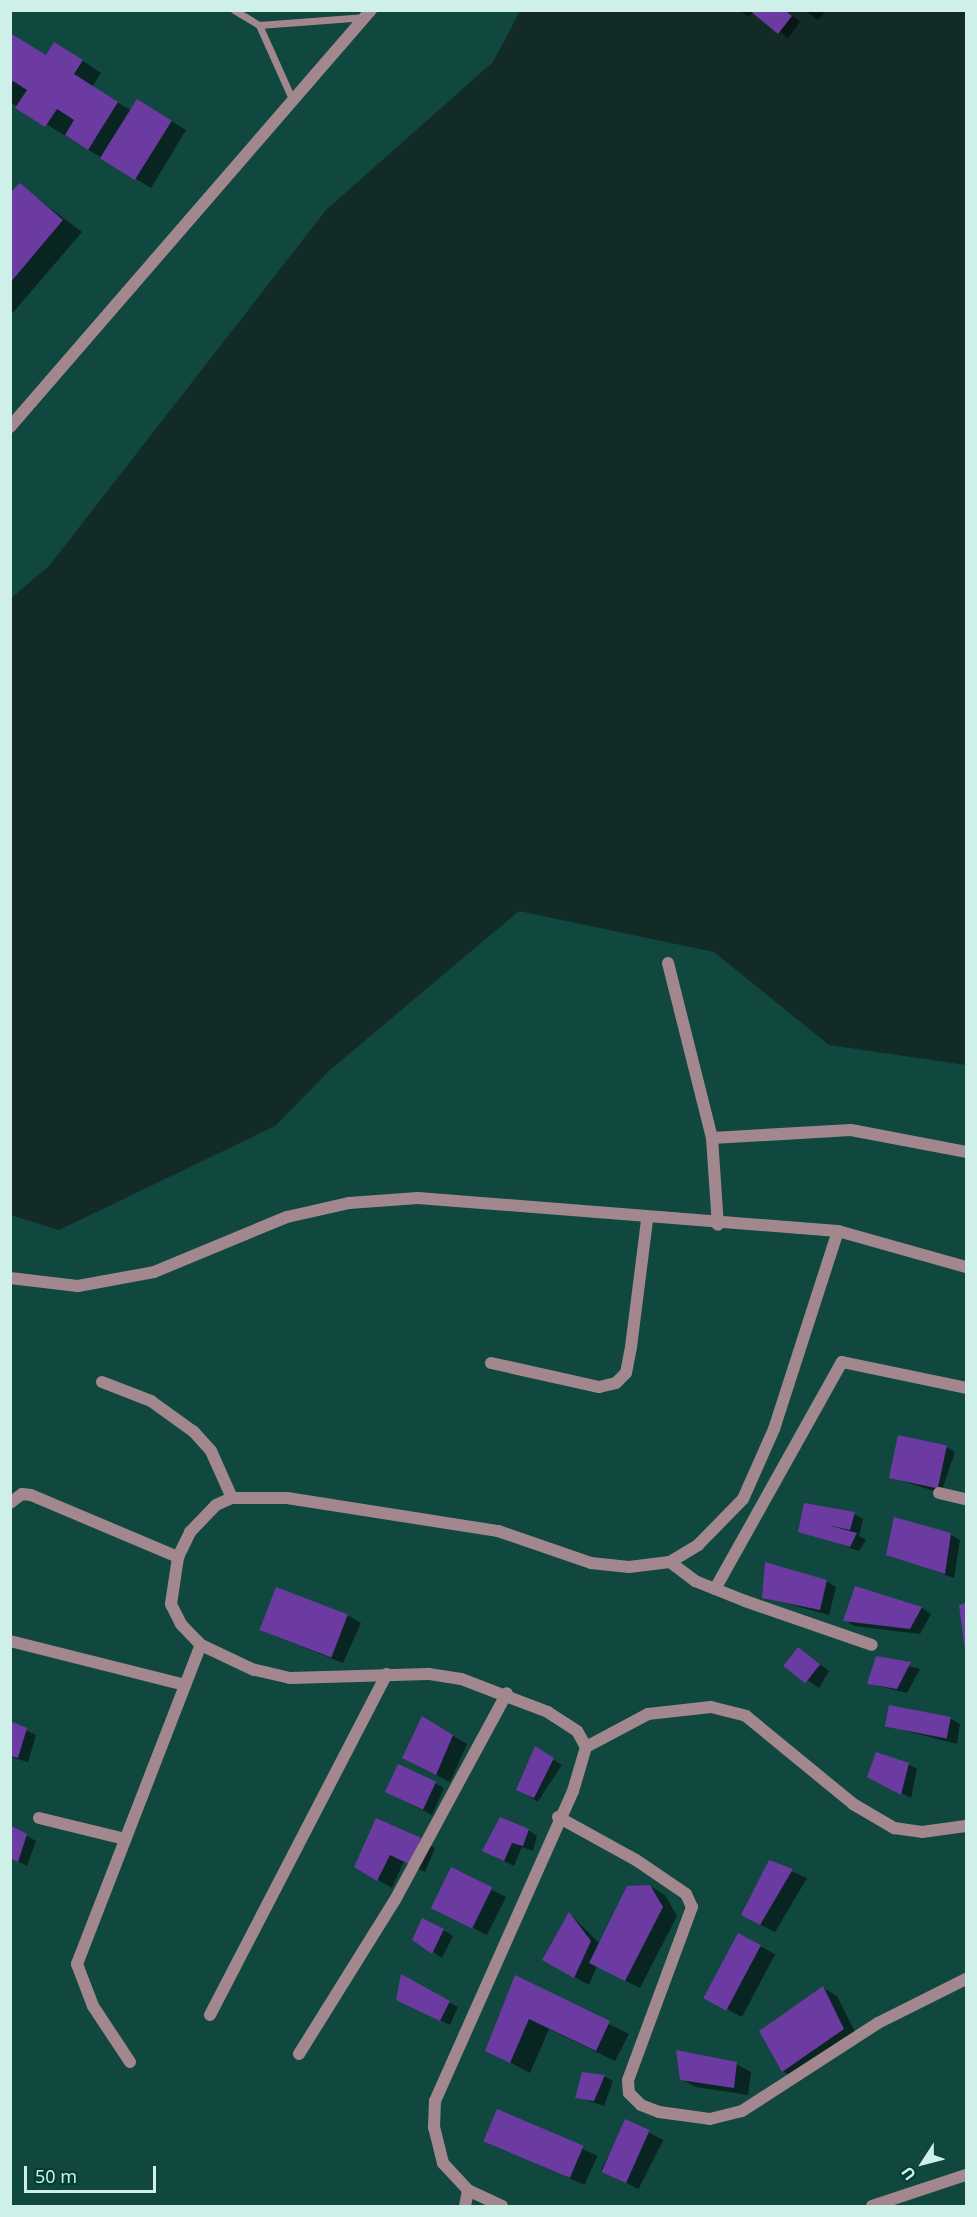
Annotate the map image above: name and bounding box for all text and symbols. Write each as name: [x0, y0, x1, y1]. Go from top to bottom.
north arrow: [893, 2133, 953, 2193]
scale bar: [27, 2154, 159, 2192]
text: U: [896, 2162, 921, 2185]
text: 50 m: [35, 2164, 77, 2188]

